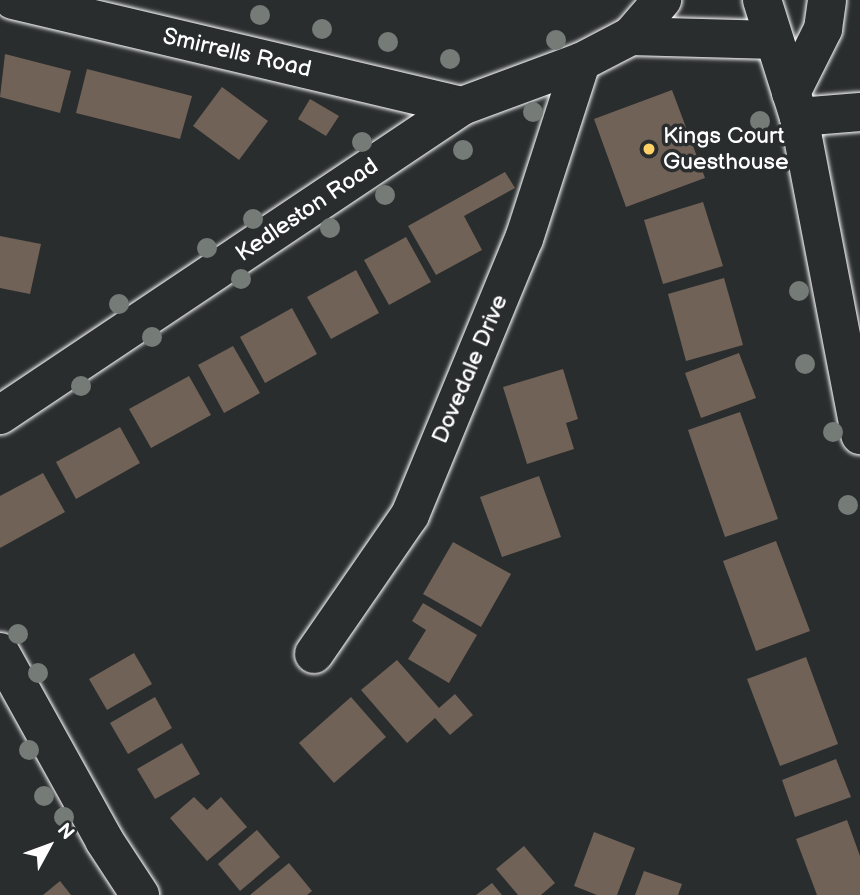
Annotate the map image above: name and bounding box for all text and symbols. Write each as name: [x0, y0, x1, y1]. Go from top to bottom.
street label: Smirrells Road: [160, 23, 314, 83]
place label: Kings Court Guesthouse: [663, 122, 789, 176]
marker: Kings Court Guesthouse: [641, 141, 657, 157]
street label: Kedleston Road: [231, 152, 383, 268]
street label: Dovedale Drive: [426, 290, 514, 448]
north arrow: [14, 811, 84, 881]
text: N: [52, 819, 79, 845]

